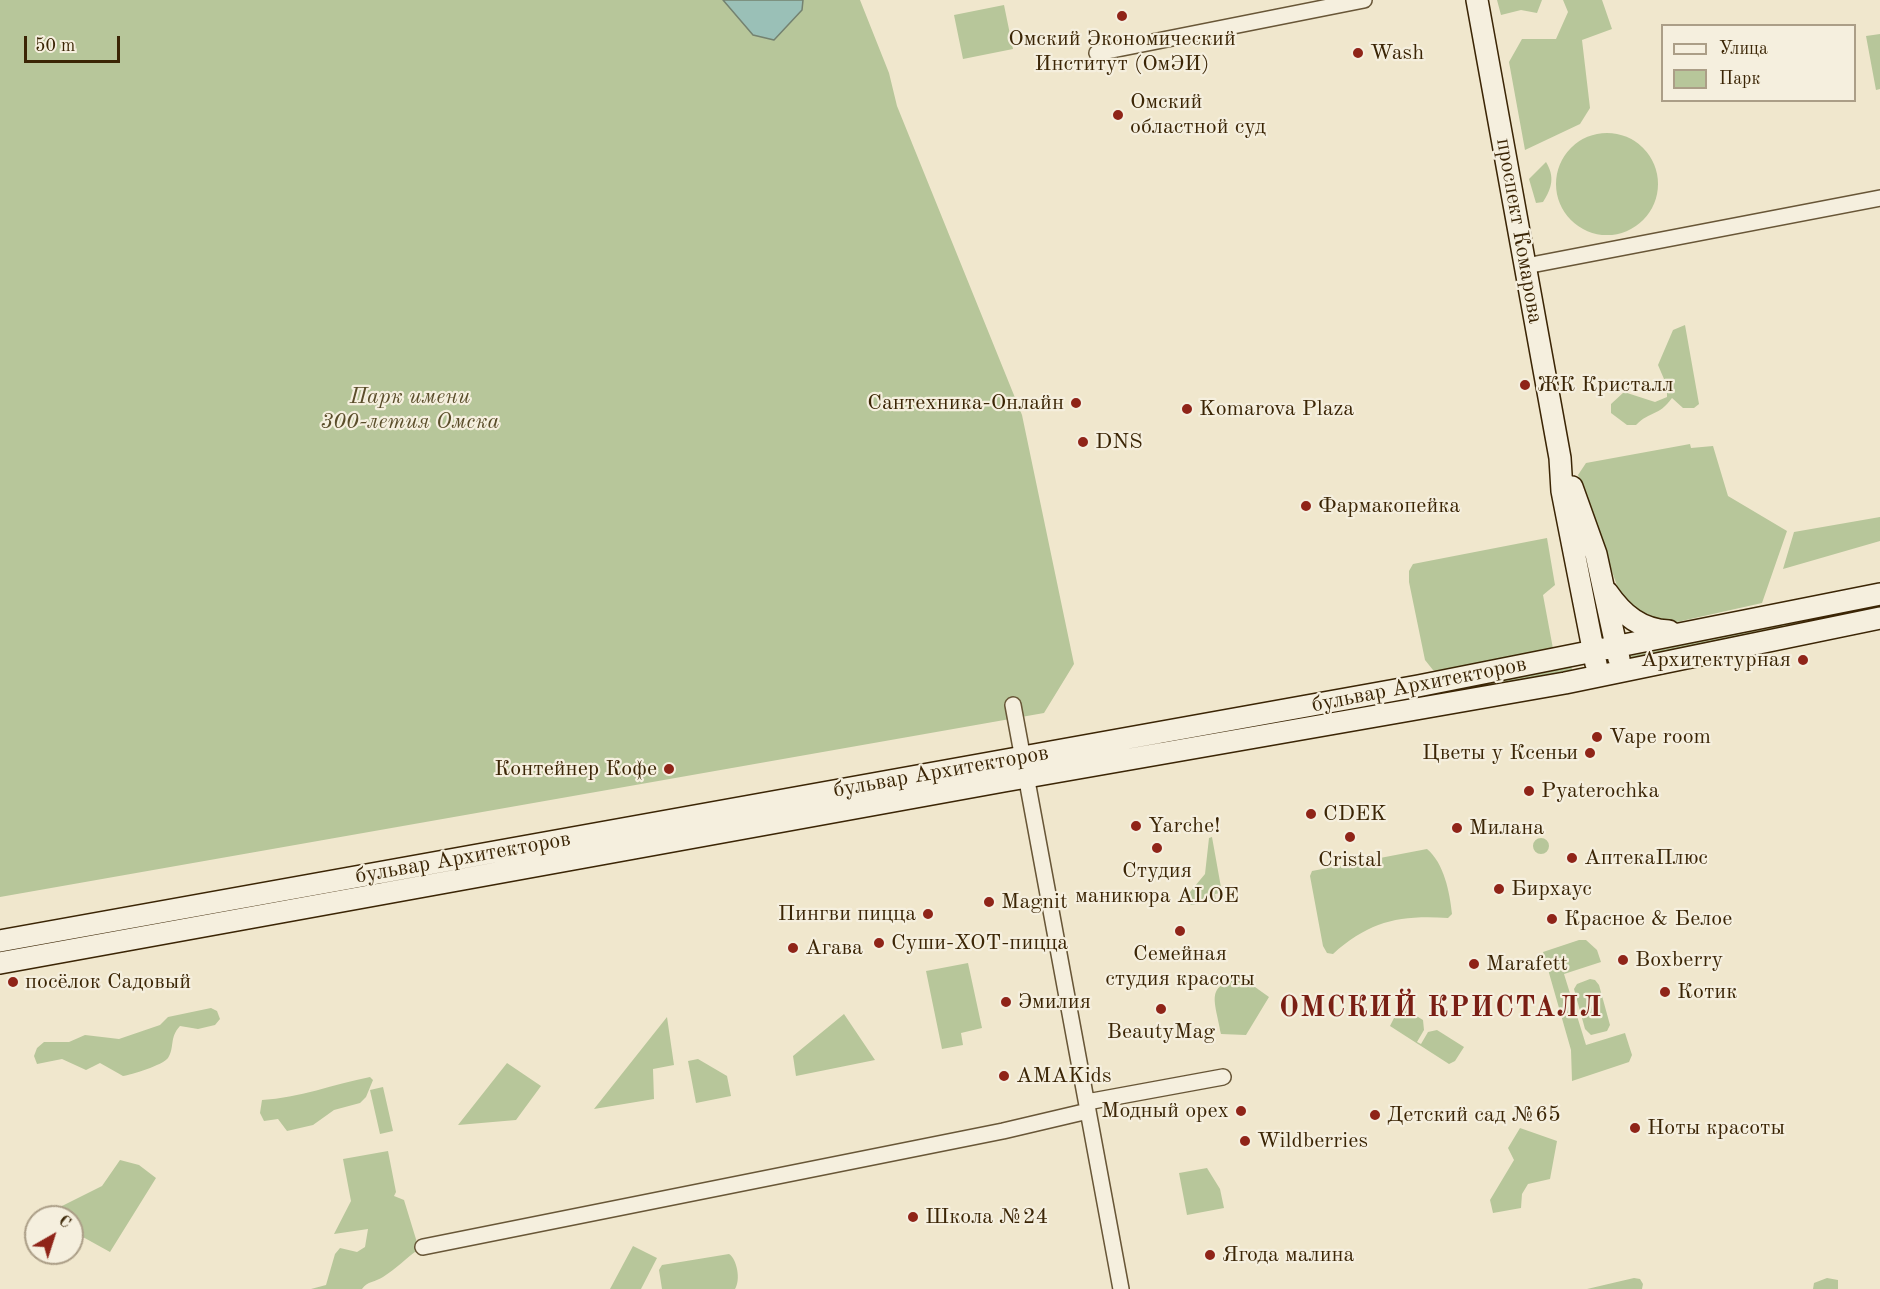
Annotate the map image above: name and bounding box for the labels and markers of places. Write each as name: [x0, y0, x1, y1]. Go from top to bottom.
marker: Омский Экономический Институт (ОмЭИ): [1115, 9, 1129, 23]
place label: Омский Экономический Институт (ОмЭИ): [1008, 26, 1236, 78]
place label: Wash: [1370, 40, 1424, 66]
marker: Wash: [1351, 46, 1365, 60]
place label: Омский областной суд: [1130, 89, 1266, 140]
marker: Омский областной суд: [1111, 108, 1125, 122]
place label: ЖК Кристалл: [1537, 372, 1674, 398]
marker: ЖК Кристалл: [1518, 378, 1532, 392]
place label: Сантехника-Онлайн: [867, 390, 1064, 416]
marker: Сантехника-Онлайн: [1069, 396, 1083, 410]
place label: Komarova Plaza: [1199, 396, 1354, 422]
marker: Komarova Plaza: [1180, 402, 1194, 416]
place label: DNS: [1095, 429, 1143, 455]
marker: DNS: [1076, 435, 1090, 449]
place label: Фармакопейка: [1318, 493, 1460, 519]
marker: Фармакопейка: [1299, 499, 1313, 513]
place label: Архитектурная: [1641, 647, 1791, 673]
marker: Архитектурная: [1796, 653, 1810, 667]
place label: Vape room: [1609, 724, 1711, 750]
marker: Vape room: [1590, 730, 1604, 744]
place label: Цветы у Ксеньи: [1422, 740, 1578, 766]
marker: Цветы у Ксеньи: [1583, 746, 1597, 760]
place label: Контейнер Кофе: [494, 756, 657, 782]
marker: Контейнер Кофе: [662, 762, 676, 776]
place label: Pyaterochka: [1541, 778, 1659, 804]
marker: Pyaterochka: [1522, 784, 1536, 798]
place label: CDEK: [1323, 801, 1387, 827]
marker: CDEK: [1304, 807, 1318, 821]
place label: Yarche!: [1148, 813, 1220, 839]
place label: Милана: [1469, 815, 1544, 841]
marker: Yarche!: [1129, 819, 1143, 833]
marker: Милана: [1450, 821, 1464, 835]
marker: Cristal: [1343, 830, 1357, 844]
marker: Студия маникюра ALOE: [1150, 841, 1164, 855]
place label: АптекаПлюс: [1584, 845, 1708, 871]
place label: Cristal: [1318, 847, 1382, 873]
marker: АптекаПлюс: [1565, 851, 1579, 865]
place label: Студия маникюра ALOE: [1075, 858, 1239, 909]
place label: Бирхаус: [1511, 876, 1592, 902]
marker: Бирхаус: [1492, 882, 1506, 896]
place label: Magnit: [1001, 889, 1068, 915]
marker: Magnit: [982, 895, 996, 909]
place label: Пингви пицца: [778, 901, 916, 927]
place label: Красное & Белое: [1564, 906, 1732, 932]
marker: Пингви пицца: [921, 907, 935, 921]
marker: Красное & Белое: [1545, 912, 1559, 926]
marker: Семейная студия красоты: [1173, 924, 1187, 938]
place label: Суши-ХОТ-пицца: [891, 930, 1068, 956]
place label: Агава: [805, 935, 863, 961]
marker: Суши-ХОТ-пицца: [872, 936, 886, 950]
marker: Агава: [786, 941, 800, 955]
place label: Семейная студия красоты: [1105, 941, 1255, 992]
place label: Boxberry: [1635, 947, 1723, 973]
place label: Marafett: [1486, 951, 1568, 977]
marker: Boxberry: [1616, 953, 1630, 967]
marker: Marafett: [1467, 957, 1481, 971]
place label: посёлок Садовый: [25, 969, 191, 995]
marker: посёлок Садовый: [6, 975, 20, 989]
place label: Котик: [1677, 979, 1737, 1005]
marker: Котик: [1658, 985, 1672, 999]
place label: Эмилия: [1018, 989, 1091, 1015]
marker: Эмилия: [999, 995, 1013, 1009]
marker: BeautyMag: [1154, 1002, 1168, 1016]
place label: BeautyMag: [1107, 1019, 1215, 1045]
place label: AMAKids: [1016, 1063, 1112, 1089]
marker: AMAKids: [997, 1069, 1011, 1083]
place label: Модный орех: [1101, 1098, 1229, 1124]
place label: Детский сад №65: [1387, 1102, 1561, 1128]
marker: Модный орех: [1234, 1104, 1248, 1118]
marker: Детский сад №65: [1368, 1108, 1382, 1122]
place label: Ноты красоты: [1647, 1115, 1785, 1141]
marker: Ноты красоты: [1628, 1121, 1642, 1135]
place label: Wildberries: [1257, 1128, 1368, 1154]
marker: Wildberries: [1238, 1134, 1252, 1148]
place label: Школа №24: [925, 1204, 1048, 1230]
marker: Школа №24: [906, 1210, 920, 1224]
place label: Ягода малина: [1222, 1242, 1354, 1268]
marker: Ягода малина: [1203, 1248, 1217, 1262]

